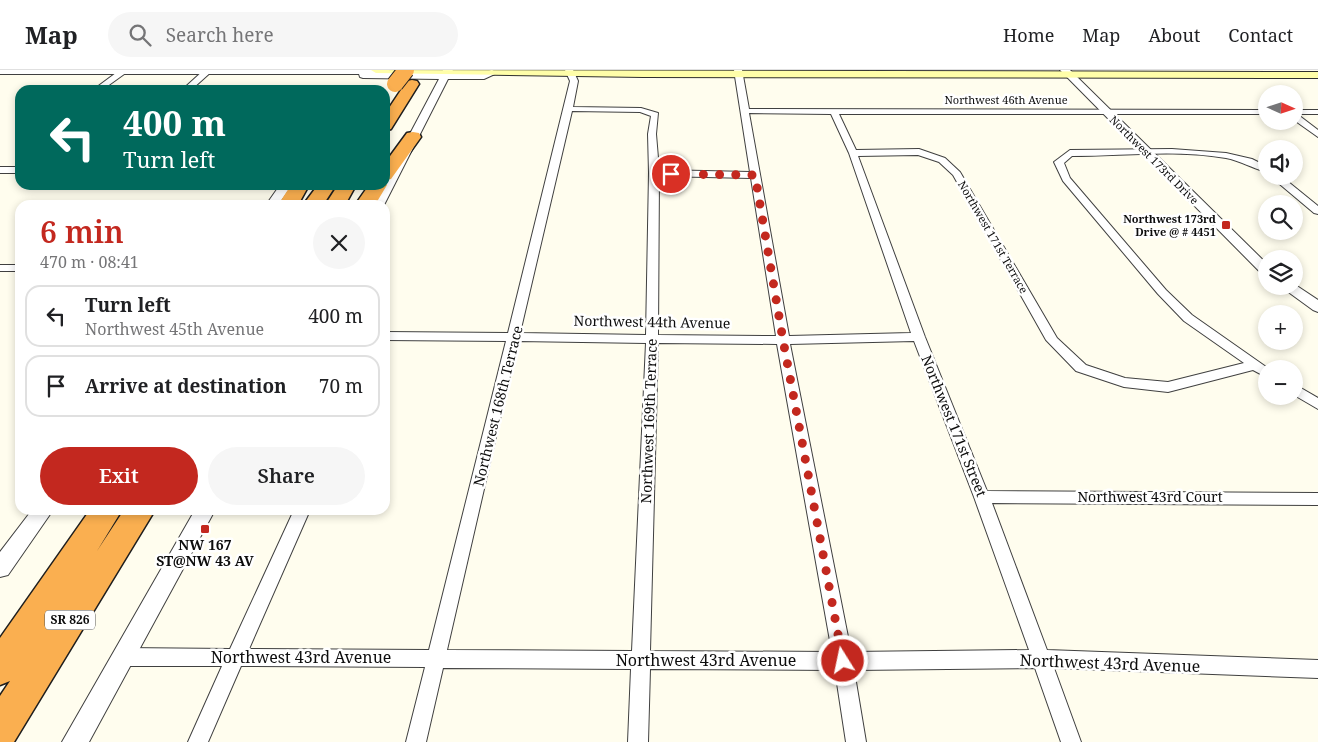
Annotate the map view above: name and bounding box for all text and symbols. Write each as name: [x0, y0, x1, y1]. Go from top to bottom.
search box: [108, 12, 458, 57]
text: Map: [25, 18, 78, 51]
icon: search: [126, 21, 154, 49]
text: Search here: [166, 22, 274, 48]
text: Home: [1003, 23, 1054, 47]
text: Map: [1082, 23, 1120, 47]
text: About: [1148, 23, 1200, 47]
text: Contact: [1228, 23, 1293, 47]
north arrow: [1258, 85, 1302, 130]
map controls: [1258, 85, 1303, 405]
street label: Northwest 46th Avenue: [944, 92, 1068, 107]
text: 400 m: [123, 99, 226, 146]
icon: left: [40, 105, 105, 170]
street label: Northwest 173rd Drive: [1107, 112, 1202, 207]
button: sound: [1258, 140, 1303, 185]
text: Turn left: [123, 144, 215, 174]
pin: [650, 153, 692, 195]
icon: arrive: [657, 160, 685, 188]
street label: Northwest 171st Terrace: [955, 178, 1032, 296]
button: search: [1258, 195, 1303, 240]
text: 6 min: [40, 211, 124, 252]
place label: Northwest 173rd Drive @ # 4451: [1123, 211, 1216, 239]
button: close: [313, 217, 365, 269]
marker: Northwest 173rd Drive @ # 4451: [1220, 219, 1232, 231]
button: layers: [1258, 250, 1303, 295]
text: 470 m · 08:41: [40, 251, 139, 273]
text: Turn left: [85, 292, 171, 318]
icon: left: [42, 302, 70, 330]
text: 400 m: [308, 303, 363, 329]
button: +: [1258, 305, 1303, 350]
street label: Northwest 44th Avenue: [573, 311, 731, 332]
text: Northwest 45th Avenue: [85, 318, 264, 340]
street label: Northwest 168th Terrace: [468, 323, 527, 488]
street label: Northwest 169th Terrace: [636, 338, 661, 504]
street label: Northwest 171st Street: [917, 352, 992, 499]
button: −: [1258, 360, 1303, 405]
icon: arrive: [42, 372, 70, 400]
text: Arrive at destination: [85, 373, 287, 399]
text: 70 m: [319, 373, 363, 399]
button: Exit: [40, 447, 198, 505]
button: Share: [208, 447, 365, 505]
street label: Northwest 43rd Court: [1077, 487, 1223, 506]
marker: NW 167 ST@NW 43 AV: [199, 523, 211, 535]
place label: NW 167 ST@NW 43 AV: [156, 535, 254, 570]
road number: SR 826: [45, 610, 95, 630]
position arrow: [816, 634, 868, 686]
street label: Northwest 43rd Avenue: [211, 646, 391, 668]
street label: Northwest 43rd Avenue: [616, 649, 796, 671]
street label: Northwest 43rd Avenue: [1019, 649, 1201, 677]

